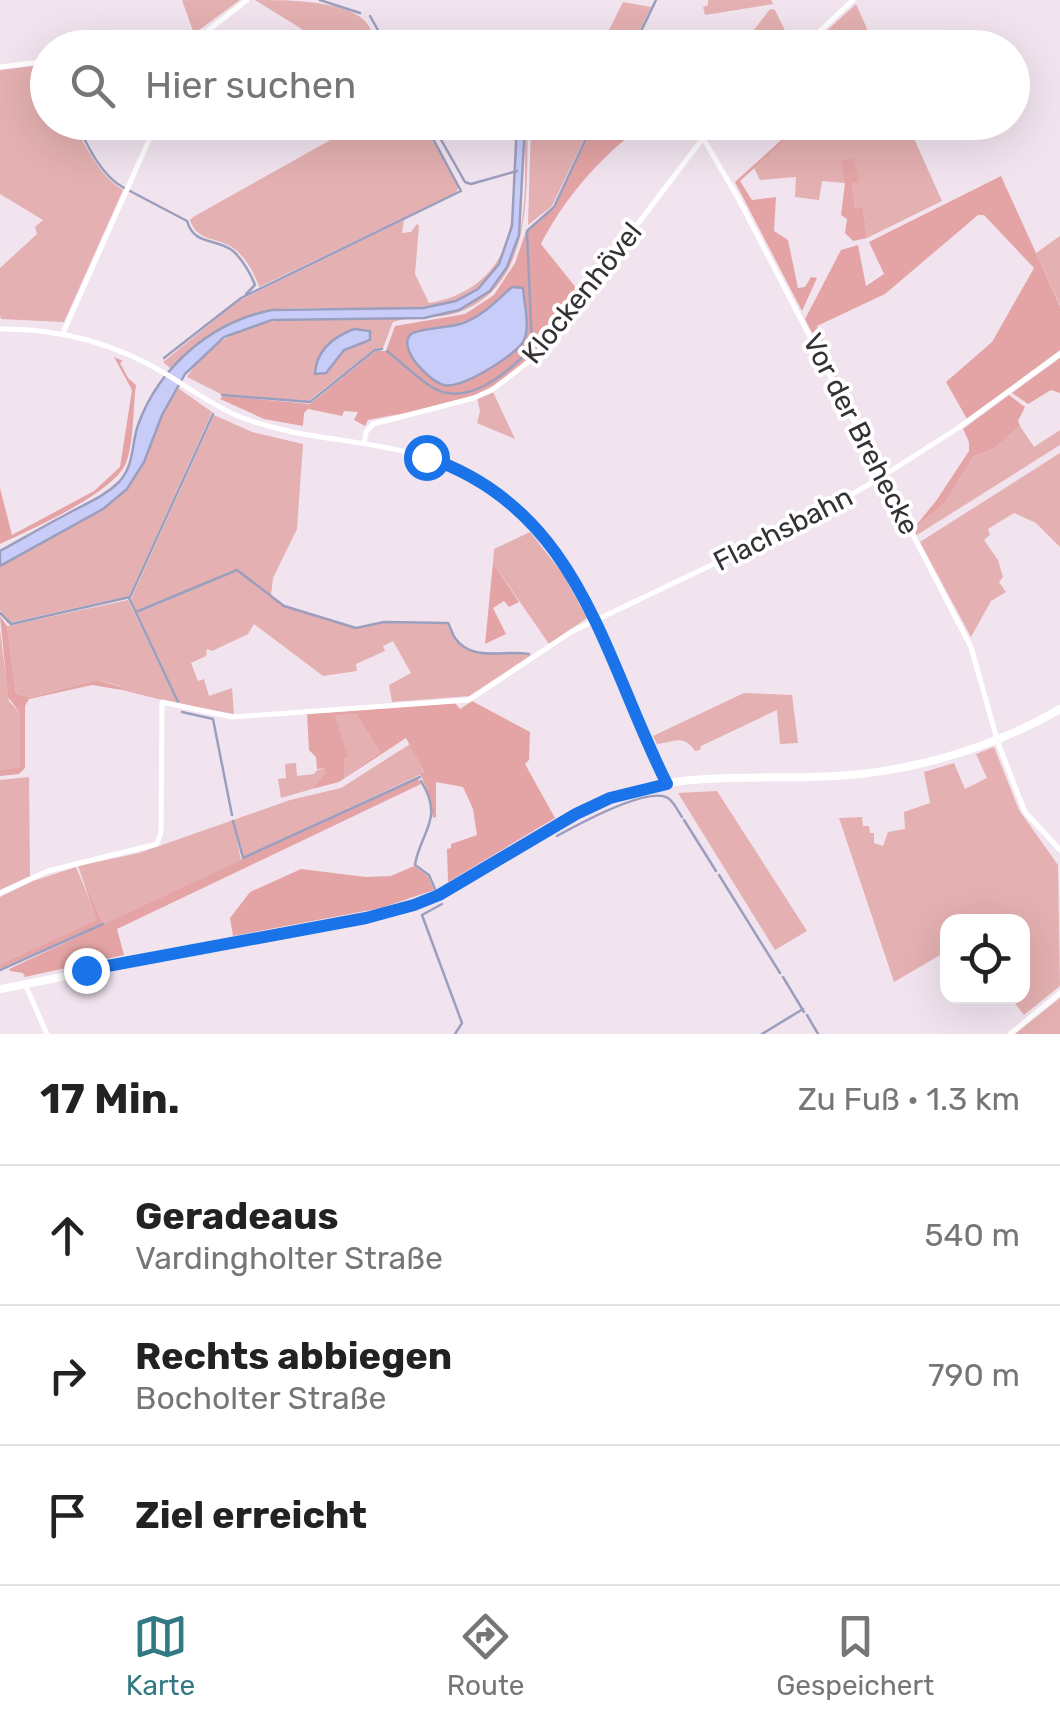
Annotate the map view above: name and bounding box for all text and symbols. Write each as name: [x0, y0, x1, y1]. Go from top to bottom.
search box: [30, 30, 1030, 140]
icon: search: [65, 58, 120, 113]
text: Hier suchen: [145, 62, 356, 108]
street label: Klockenhövel: [515, 216, 649, 370]
street label: Vor der Brehecke: [796, 328, 926, 540]
route start: [404, 435, 450, 481]
street label: Flachsbahn: [708, 480, 858, 578]
map controls: [940, 914, 1030, 1004]
button: locate: [940, 914, 1030, 1004]
route end: [64, 948, 110, 994]
text: 17 Min.: [40, 1074, 180, 1124]
text: Zu Fuß · 1.3 km: [798, 1080, 1020, 1118]
text: Geradeaus: [135, 1193, 339, 1239]
icon: ahead: [40, 1208, 95, 1263]
text: 540 m: [925, 1216, 1020, 1254]
text: Vardingholter Straße: [135, 1239, 443, 1277]
text: Rechts abbiegen: [135, 1333, 452, 1379]
icon: right: [40, 1348, 95, 1403]
text: 790 m: [928, 1356, 1020, 1394]
text: Bocholter Straße: [135, 1379, 387, 1417]
icon: arrive: [40, 1488, 95, 1543]
text: Ziel erreicht: [135, 1492, 367, 1538]
tab: Karte: [126, 1609, 195, 1702]
tab: Route: [447, 1609, 525, 1702]
tab: Gespeichert: [776, 1609, 934, 1702]

